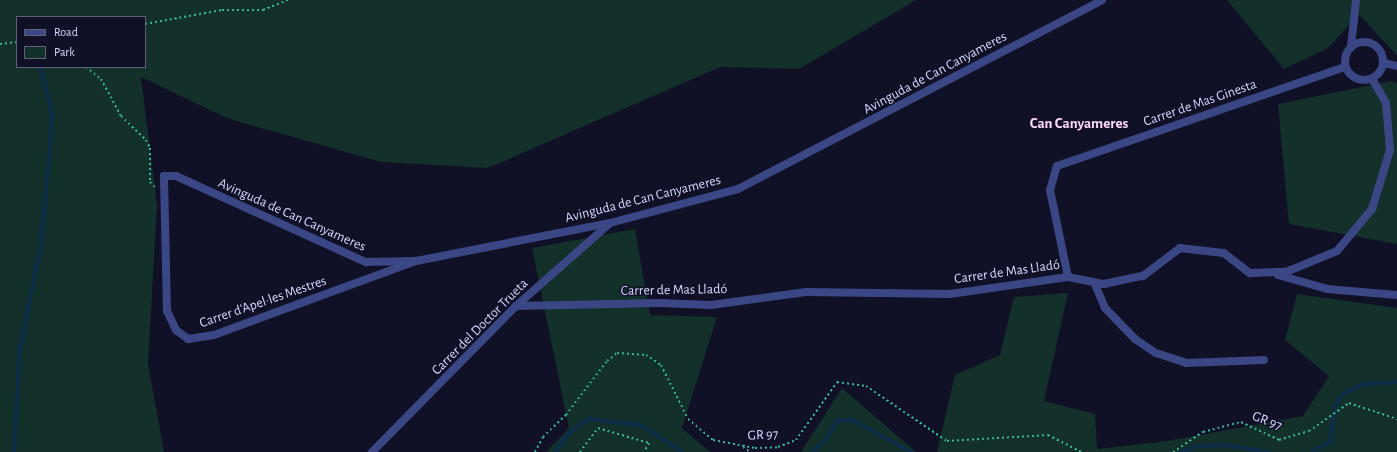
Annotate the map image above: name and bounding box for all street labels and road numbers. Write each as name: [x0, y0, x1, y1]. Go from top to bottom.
street label: Avinguda de Can Canyameres: [860, 28, 1010, 118]
street label: Carrer de Mas Ginesta: [1141, 76, 1259, 130]
street label: Avinguda de Can Canyameres: [563, 172, 723, 226]
street label: Avinguda de Can Canyameres: [216, 175, 368, 255]
street label: Carrer de Mas Lladó: [953, 256, 1061, 288]
street label: Carrer d'Apel·les Mestres: [197, 272, 329, 332]
street label: Carrer del Doctor Trueta: [428, 275, 532, 379]
street label: Carrer de Mas Lladó: [621, 281, 727, 299]
street label: GR 97: [1250, 408, 1284, 434]
street label: GR 97: [747, 426, 779, 444]

